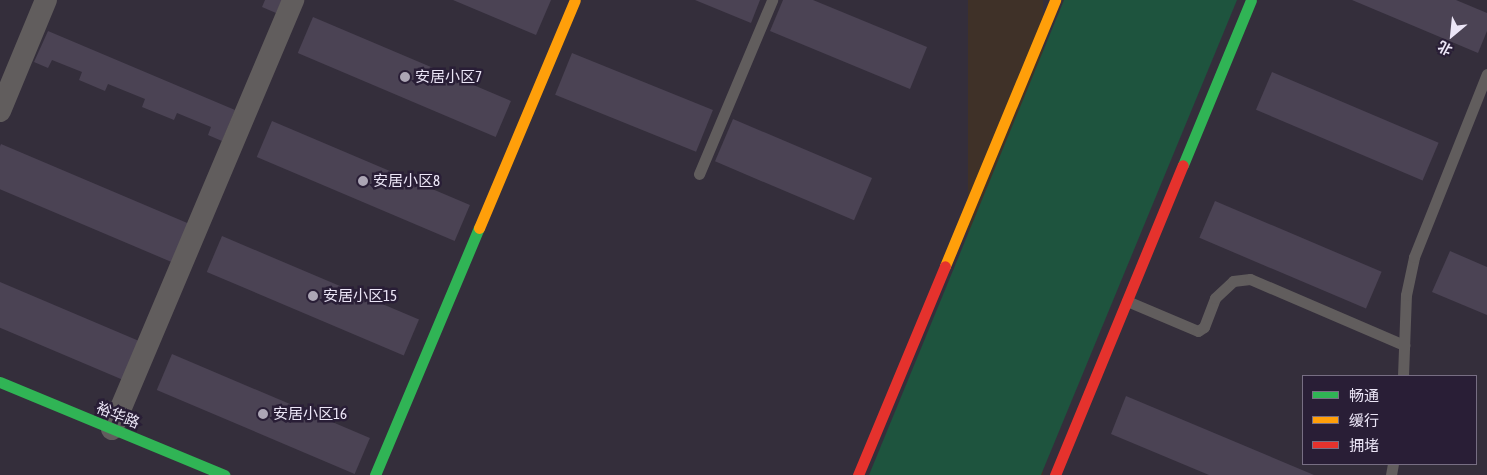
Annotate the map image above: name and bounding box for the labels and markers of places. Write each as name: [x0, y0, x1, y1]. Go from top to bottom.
place label: 安居小区7: [415, 68, 482, 86]
marker: 安居小区7: [399, 71, 411, 83]
place label: 安居小区8: [373, 172, 440, 190]
marker: 安居小区8: [357, 175, 369, 187]
place label: 安居小区15: [323, 287, 397, 305]
marker: 安居小区15: [307, 290, 319, 302]
place label: 安居小区16: [273, 405, 347, 423]
marker: 安居小区16: [257, 408, 269, 420]

